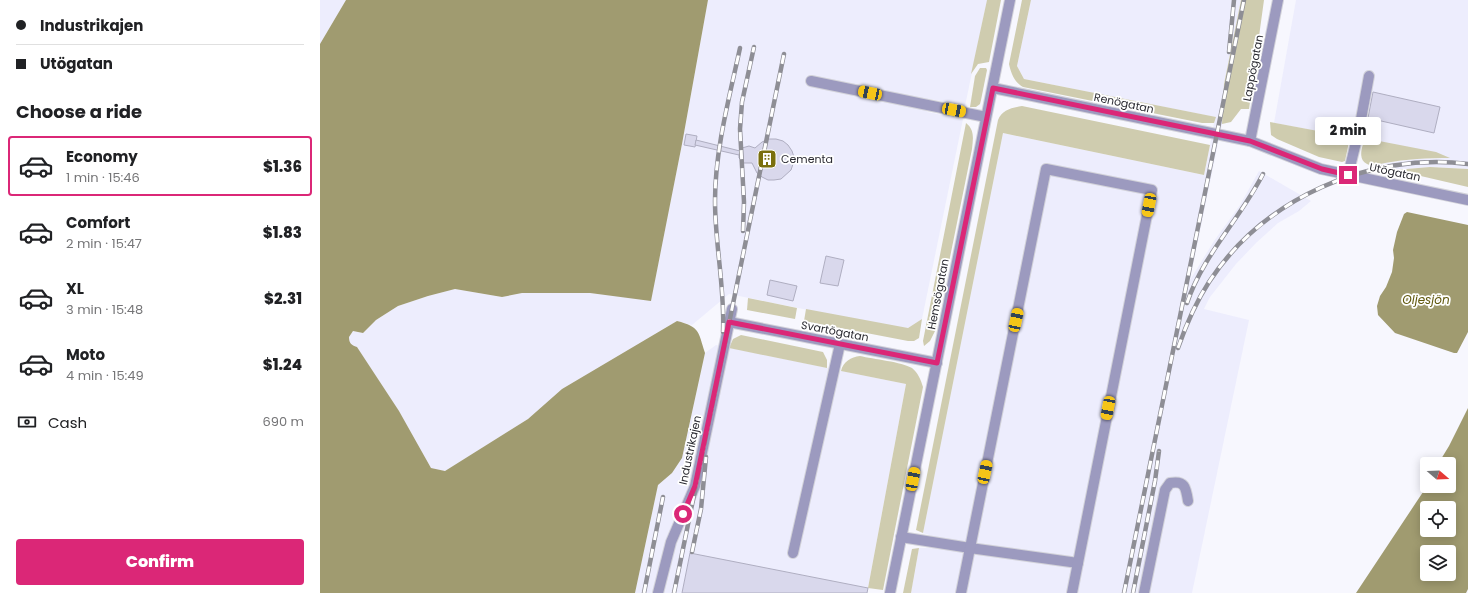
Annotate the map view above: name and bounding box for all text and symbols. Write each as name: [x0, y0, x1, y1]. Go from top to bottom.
text: Industrikajen: [40, 15, 143, 36]
street label: Lappögatan: [1239, 33, 1267, 103]
text: Utögatan: [40, 53, 113, 74]
car: [857, 85, 883, 101]
street label: Renögatan: [1093, 89, 1155, 117]
text: Choose a ride: [16, 99, 142, 124]
car: [941, 102, 967, 118]
callout: 2 min: [1315, 117, 1381, 145]
text: 2 min: [1330, 121, 1366, 140]
text: Economy: [66, 146, 138, 167]
icon: car: [18, 148, 54, 184]
building icon: Cementa: [756, 148, 778, 170]
place label: Cementa: [781, 151, 833, 167]
text: $1.36: [263, 156, 302, 177]
street label: Utögatan: [1368, 159, 1422, 185]
route end: [1339, 166, 1357, 184]
text: 1 min · 15:46: [66, 168, 140, 187]
car: [1141, 192, 1157, 218]
text: Comfort: [66, 212, 130, 233]
icon: car: [18, 214, 54, 250]
text: $1.83: [263, 222, 302, 243]
text: 2 min · 15:47: [66, 234, 142, 253]
street label: Hemsögatan: [923, 257, 953, 331]
text: XL: [66, 278, 84, 299]
icon: car: [18, 280, 54, 316]
text: $2.31: [264, 288, 302, 309]
water label: Oljesjön: [1402, 291, 1450, 308]
text: 3 min · 15:48: [66, 300, 143, 319]
car: [1008, 307, 1024, 333]
street label: Svartögatan: [800, 317, 870, 345]
text: Moto: [66, 344, 105, 365]
icon: car: [18, 346, 54, 382]
text: $1.24: [263, 354, 302, 375]
text: 4 min · 15:49: [66, 366, 144, 385]
car: [1100, 395, 1116, 421]
icon: cash: [16, 411, 38, 433]
text: Cash: [48, 412, 87, 433]
text: 690 m: [263, 412, 304, 431]
street label: Industrikajen: [675, 414, 705, 486]
north arrow: [1420, 457, 1456, 493]
map controls: [1420, 457, 1456, 581]
car: [977, 459, 993, 485]
car: [905, 466, 921, 492]
button: locate: [1420, 501, 1456, 537]
route start: [674, 505, 692, 523]
button: Confirm: [16, 539, 304, 585]
button: layers: [1420, 545, 1456, 581]

